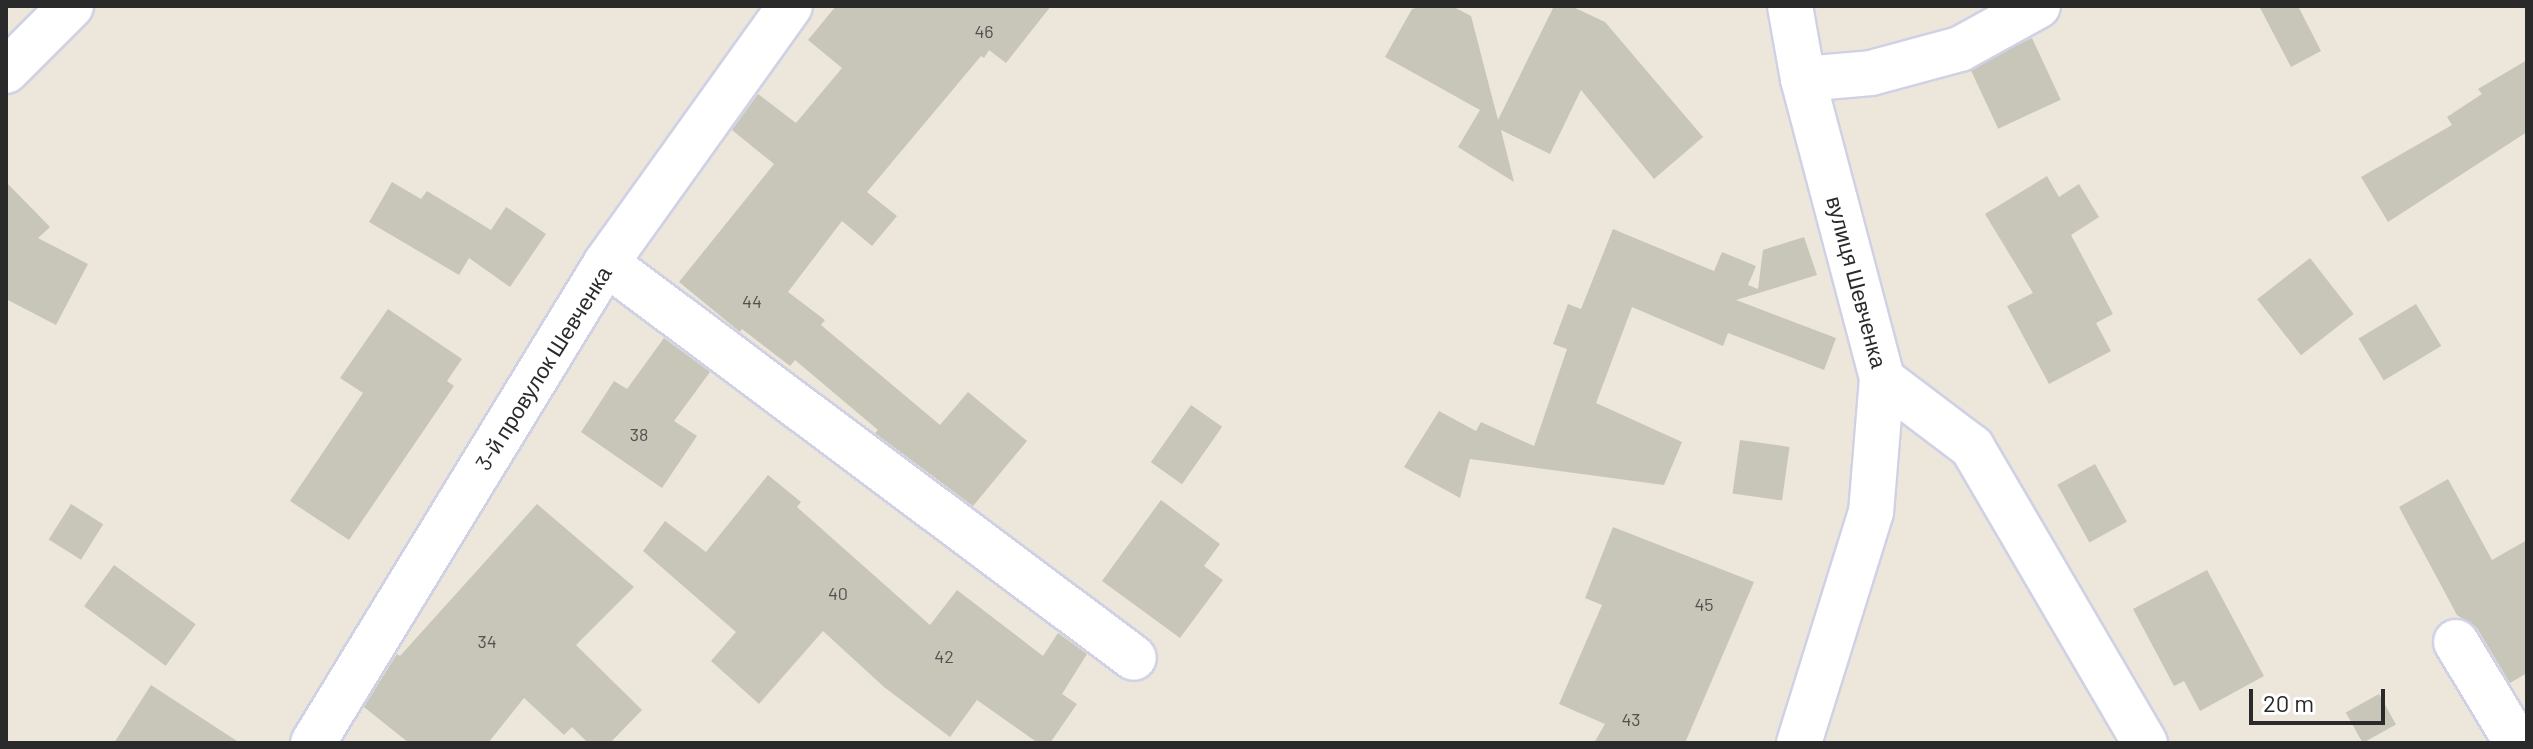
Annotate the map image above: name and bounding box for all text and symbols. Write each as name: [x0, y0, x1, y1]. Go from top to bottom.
house number: 46: [974, 20, 994, 42]
street label: вулиця Шевченка: [1821, 193, 1893, 371]
street label: 3-й провулок Шевченка: [469, 261, 617, 475]
house number: 44: [742, 290, 762, 312]
house number: 38: [630, 423, 648, 445]
house number: 40: [828, 582, 848, 604]
house number: 45: [1694, 593, 1714, 615]
house number: 34: [477, 630, 497, 652]
house number: 42: [934, 645, 954, 667]
scale bar: [2253, 673, 2389, 723]
text: 20 m: [2263, 688, 2314, 717]
house number: 43: [1621, 708, 1641, 730]

